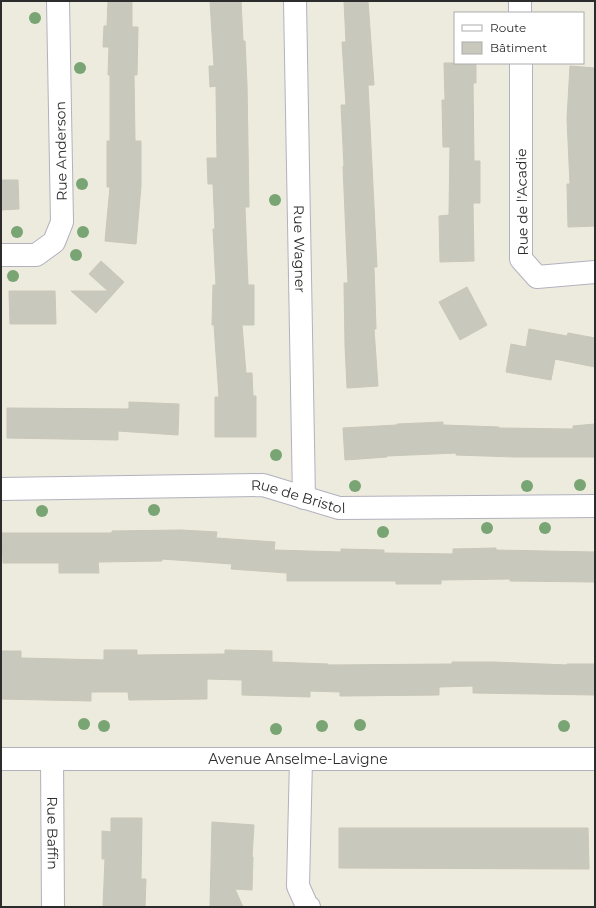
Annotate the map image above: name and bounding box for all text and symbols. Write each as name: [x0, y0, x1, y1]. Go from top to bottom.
legend: [454, 12, 584, 64]
text: Route: [490, 20, 526, 35]
text: Bâtiment: [490, 40, 547, 55]
street label: Rue Anderson: [51, 101, 71, 201]
street label: Rue de l'Acadie: [512, 148, 532, 256]
street label: Rue Wagner: [290, 205, 309, 293]
street label: Rue de Bristol: [251, 476, 346, 517]
street label: Avenue Anselme-Lavigne: [208, 750, 388, 768]
street label: Rue Baffin: [43, 796, 62, 870]

